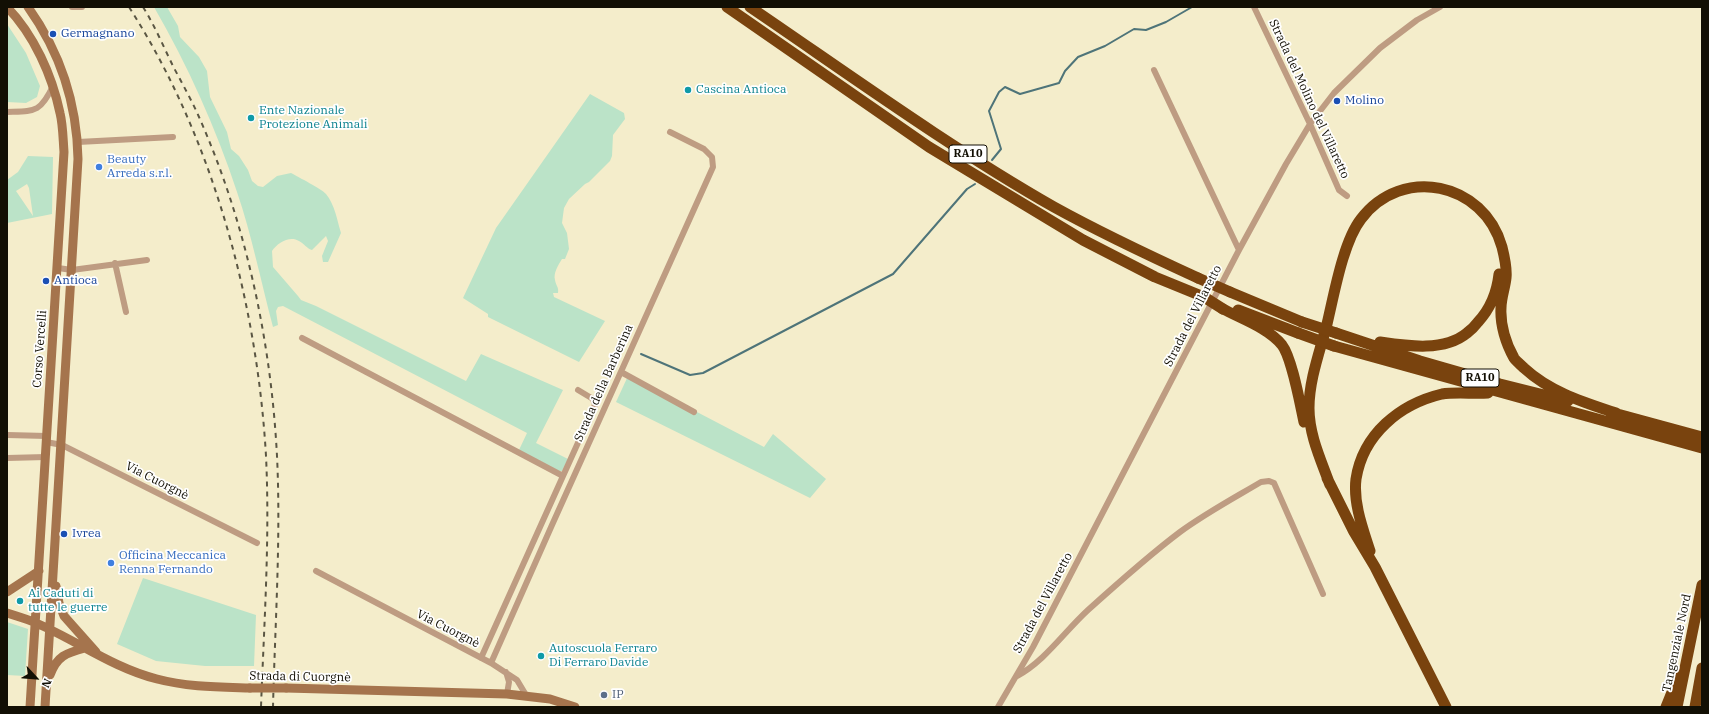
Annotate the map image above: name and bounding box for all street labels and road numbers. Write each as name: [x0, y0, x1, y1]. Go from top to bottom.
street label: Strada del Molino del Villaretto: [1266, 17, 1352, 181]
road number: RA10: [949, 145, 987, 163]
street label: Strada del Villaretto: [1161, 263, 1225, 369]
street label: Corso Vercelli: [30, 310, 50, 388]
street label: Strada della Barberina: [572, 322, 636, 444]
road number: RA10: [1461, 369, 1499, 387]
street label: Via Cuorgnè: [123, 459, 191, 503]
street label: Strada del Villaretto: [1010, 550, 1076, 656]
street label: Tangenziale Nord: [1660, 593, 1694, 693]
street label: Via Cuorgnè: [414, 607, 482, 651]
street label: Strada di Cuorgnè: [249, 669, 351, 685]

